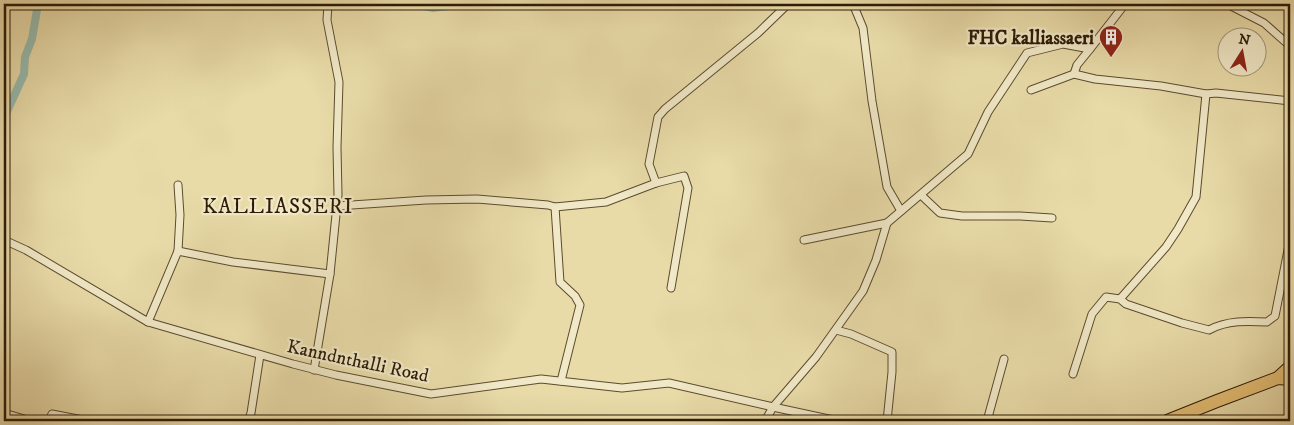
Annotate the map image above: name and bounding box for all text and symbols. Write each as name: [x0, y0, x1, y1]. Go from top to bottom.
building icon: FHC kalliassaeri: [1098, 24, 1124, 58]
place label: FHC kalliassaeri: [967, 27, 1094, 50]
north arrow: [1216, 28, 1266, 78]
text: N: [1237, 30, 1252, 50]
district label: KALLIASSERI: [203, 194, 353, 220]
street label: Kanndnthalli Road: [285, 335, 431, 388]

